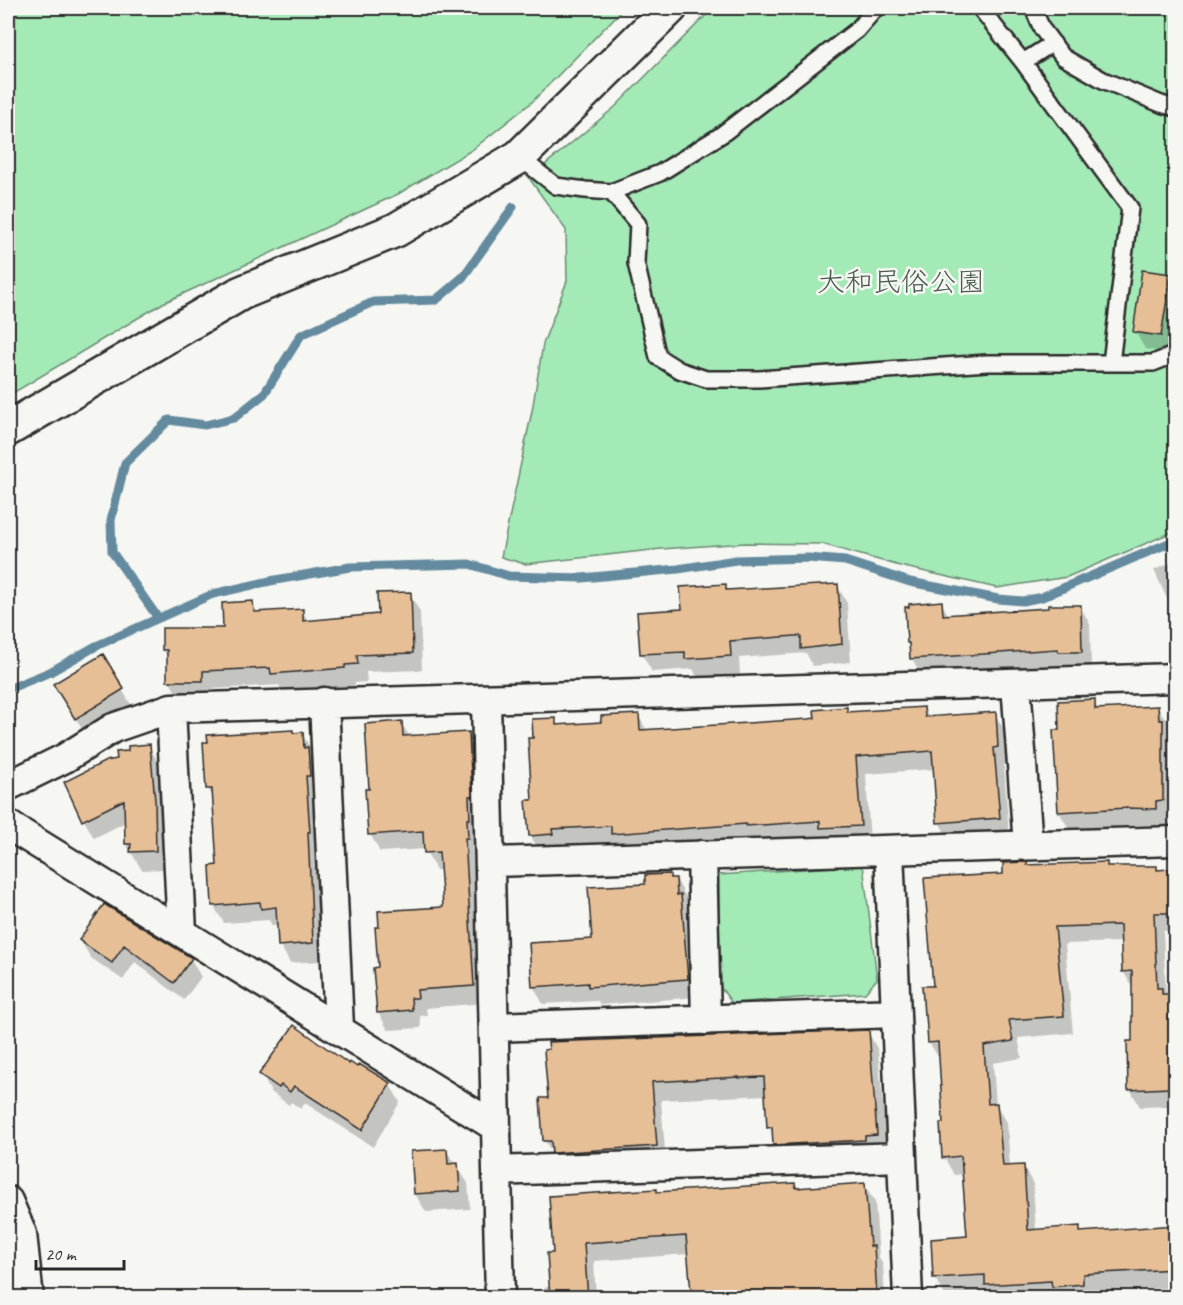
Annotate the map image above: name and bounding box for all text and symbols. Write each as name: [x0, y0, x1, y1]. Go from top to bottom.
park label: 大和民俗公園: [817, 264, 985, 299]
scale bar: [36, 1233, 124, 1271]
text: 20 m: [45, 1243, 78, 1265]

